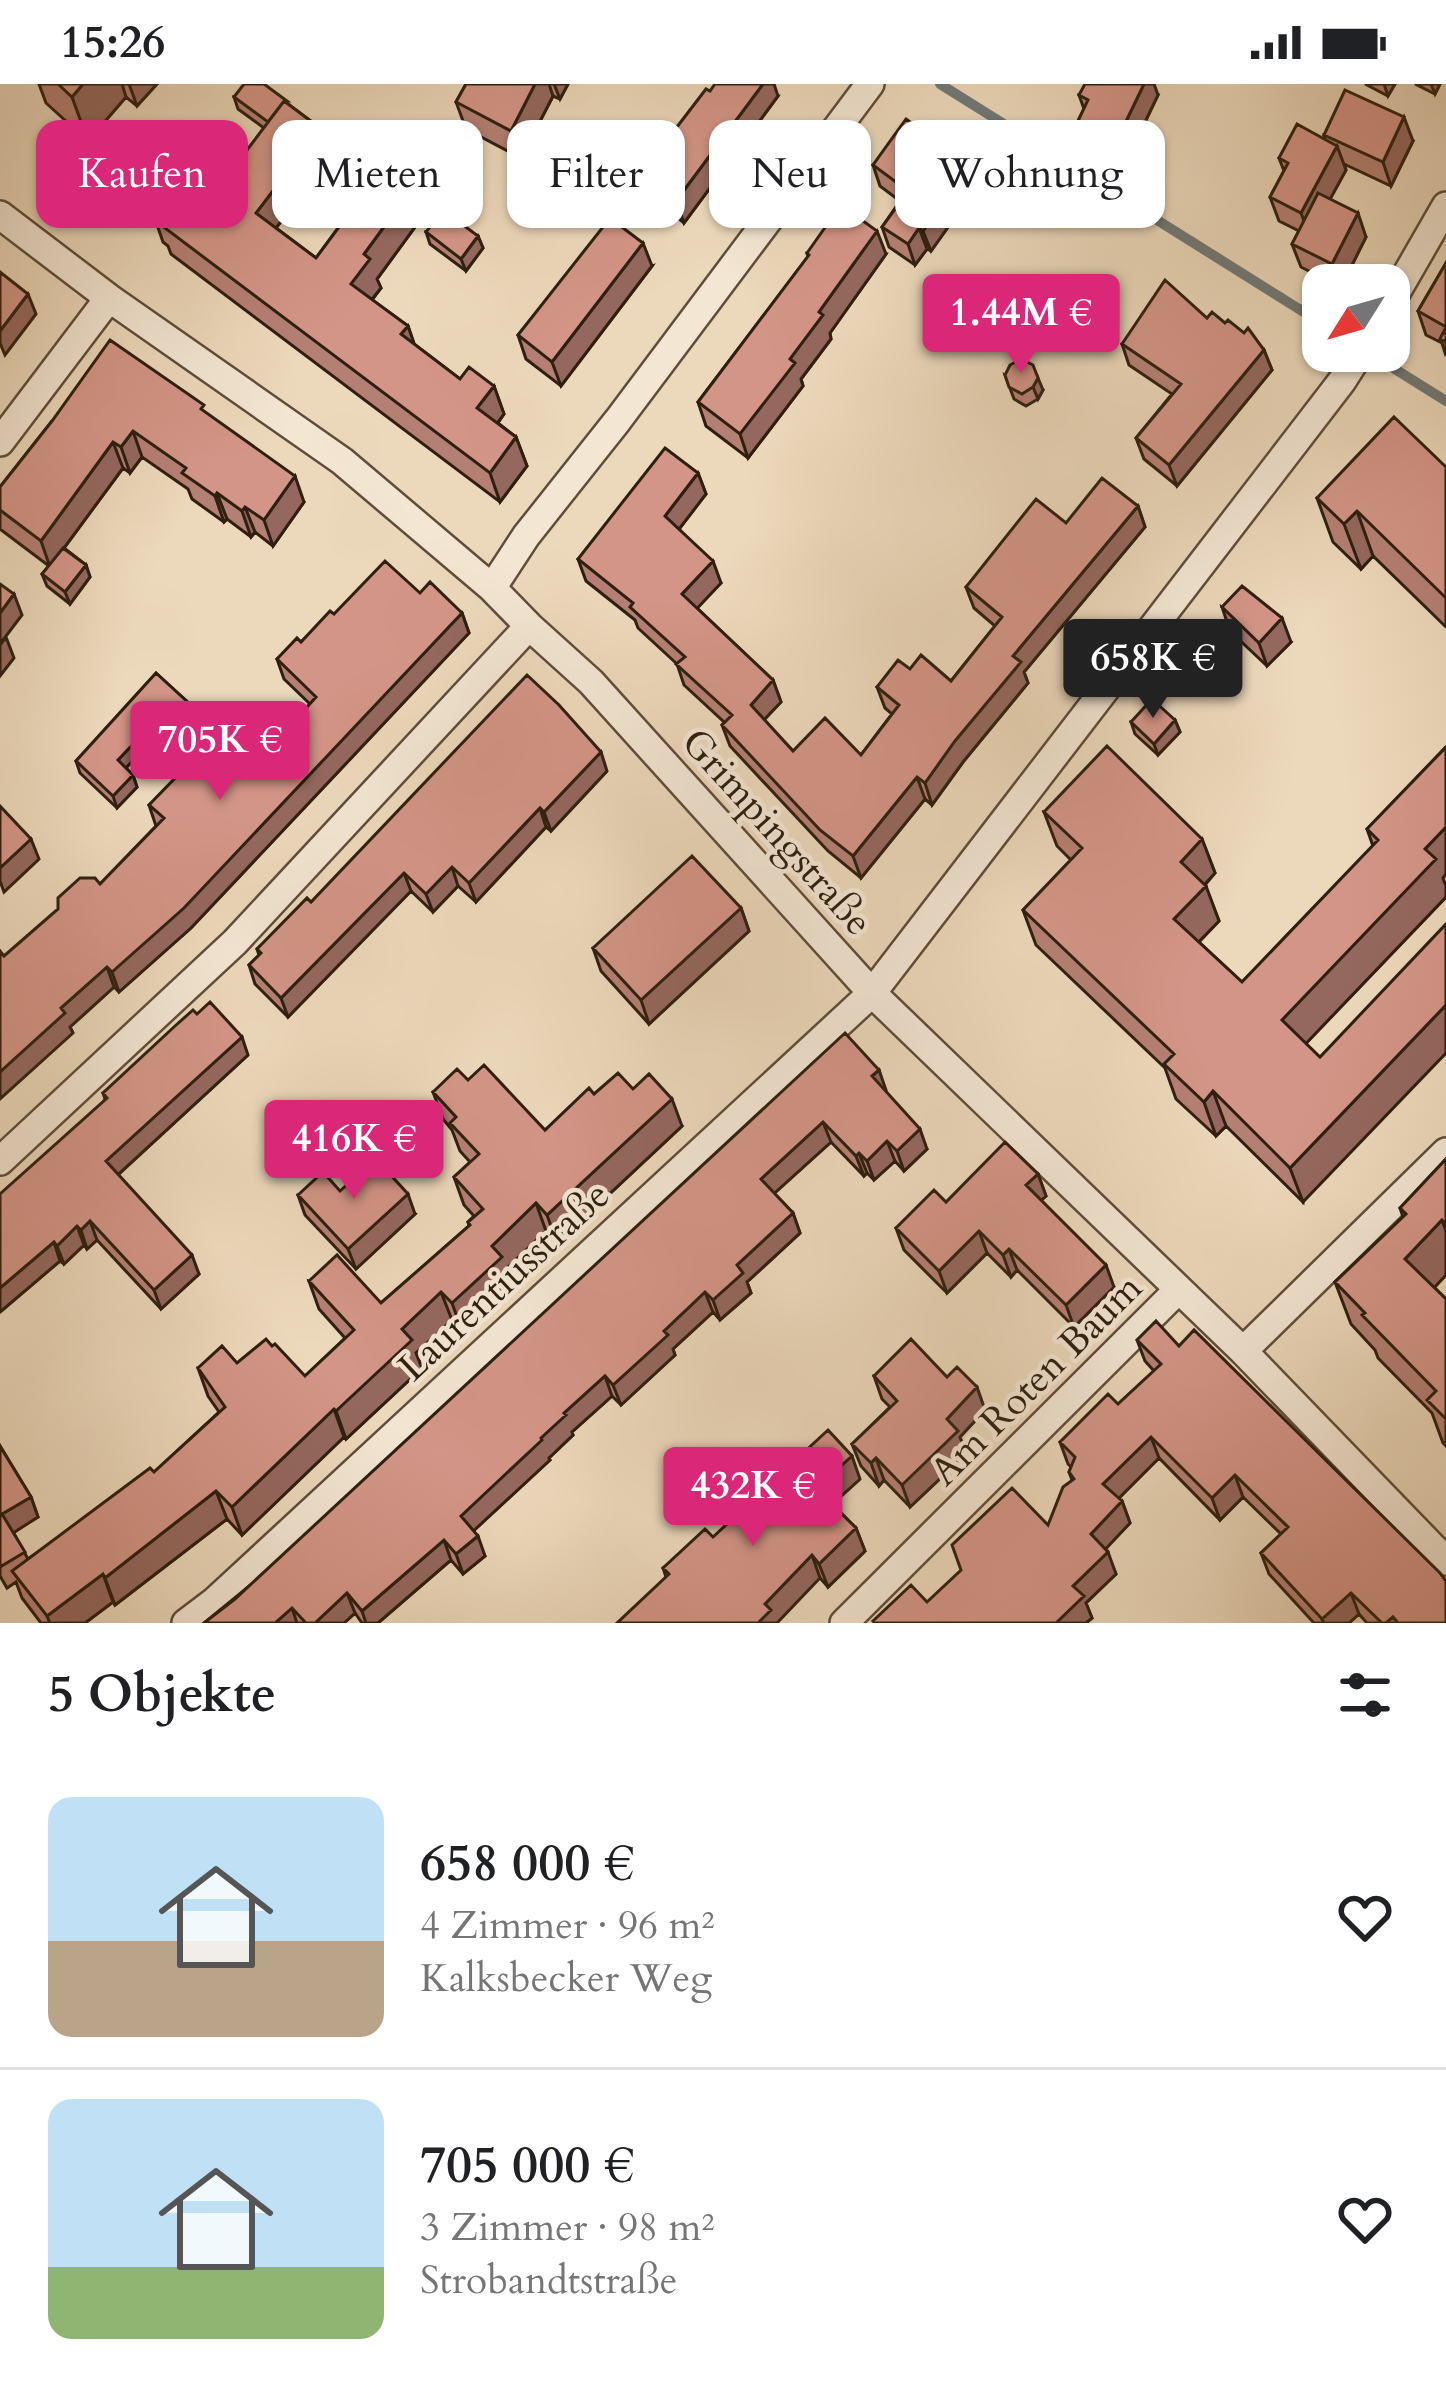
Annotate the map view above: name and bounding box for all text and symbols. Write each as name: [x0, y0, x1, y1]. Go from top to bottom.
text: 15:26: [60, 12, 165, 73]
chip: Kaufen: [36, 120, 248, 228]
chip: Mieten: [272, 120, 483, 228]
chip: Filter: [507, 120, 685, 228]
chip: Neu: [709, 120, 871, 228]
chip: Wohnung: [895, 120, 1165, 228]
north arrow: [1302, 264, 1410, 372]
map controls: [1302, 264, 1410, 372]
pin: 1.44M €: [910, 274, 1132, 376]
text: 1.44M €: [950, 286, 1092, 339]
pin: 658K €: [1055, 619, 1251, 721]
text: 658K €: [1090, 631, 1216, 684]
pin: 705K €: [122, 701, 318, 803]
text: 705K €: [157, 713, 283, 766]
street label: Grimpingstraße: [669, 717, 884, 947]
pin: 416K €: [256, 1100, 452, 1202]
text: 416K €: [291, 1112, 417, 1165]
street label: Laurentiusstraße: [387, 1169, 621, 1393]
street label: Am Roten Baum: [918, 1262, 1154, 1498]
pin: 432K €: [655, 1447, 851, 1549]
text: 432K €: [690, 1459, 816, 1512]
text: 5 Objekte: [48, 1660, 276, 1730]
icon: filters: [1332, 1662, 1398, 1728]
text: 658 000 €: [420, 1829, 634, 1899]
icon: home: [144, 1845, 288, 1989]
icon: heart: [1332, 1884, 1398, 1950]
text: 4 Zimmer · 96 m²: [420, 1899, 714, 1952]
text: Kalksbecker Weg: [420, 1952, 712, 2005]
text: 705 000 €: [420, 2131, 634, 2201]
icon: home: [144, 2147, 288, 2291]
icon: heart: [1332, 2186, 1398, 2252]
text: 3 Zimmer · 98 m²: [420, 2201, 714, 2254]
text: Strobandtstraße: [420, 2254, 678, 2307]

